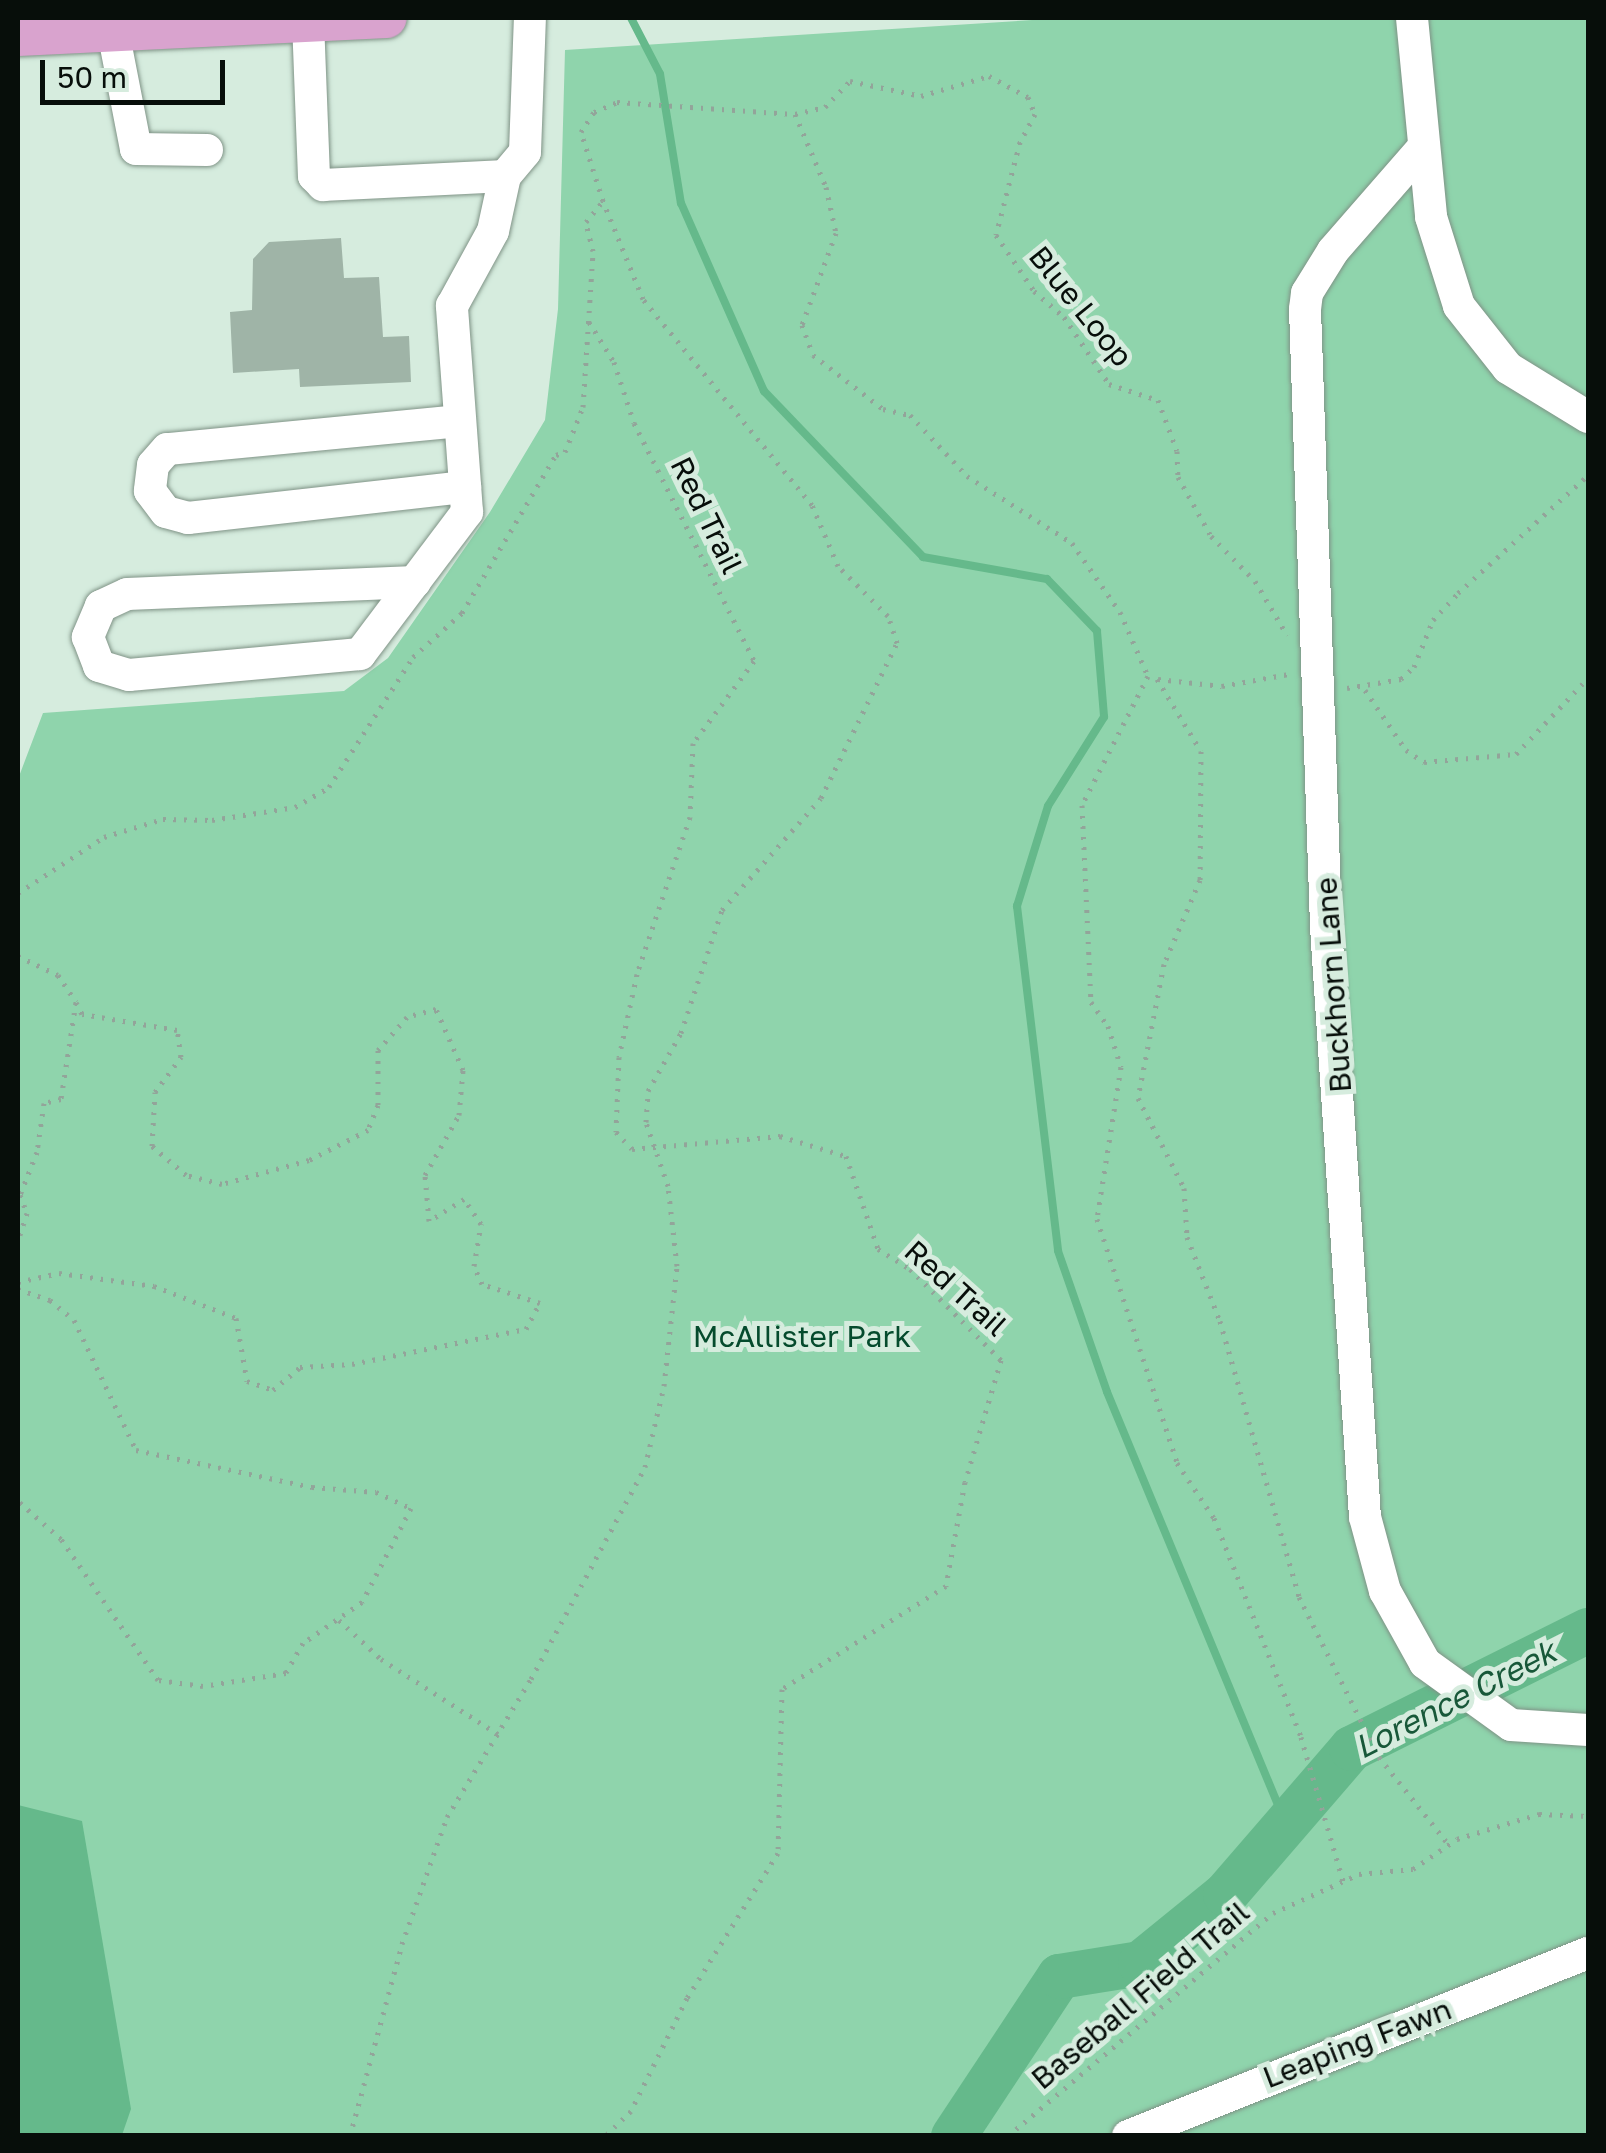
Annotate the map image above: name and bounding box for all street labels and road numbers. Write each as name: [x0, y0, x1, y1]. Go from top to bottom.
street label: Blue Loop: [1022, 239, 1140, 373]
street label: Red Trail: [663, 451, 751, 579]
street label: Buckhorn Lane: [1308, 876, 1358, 1094]
street label: Red Trail: [897, 1233, 1015, 1343]
street label: Baseball Field Trail: [1024, 1894, 1256, 2096]
street label: Leaping Fawn: [1258, 1991, 1456, 2095]

